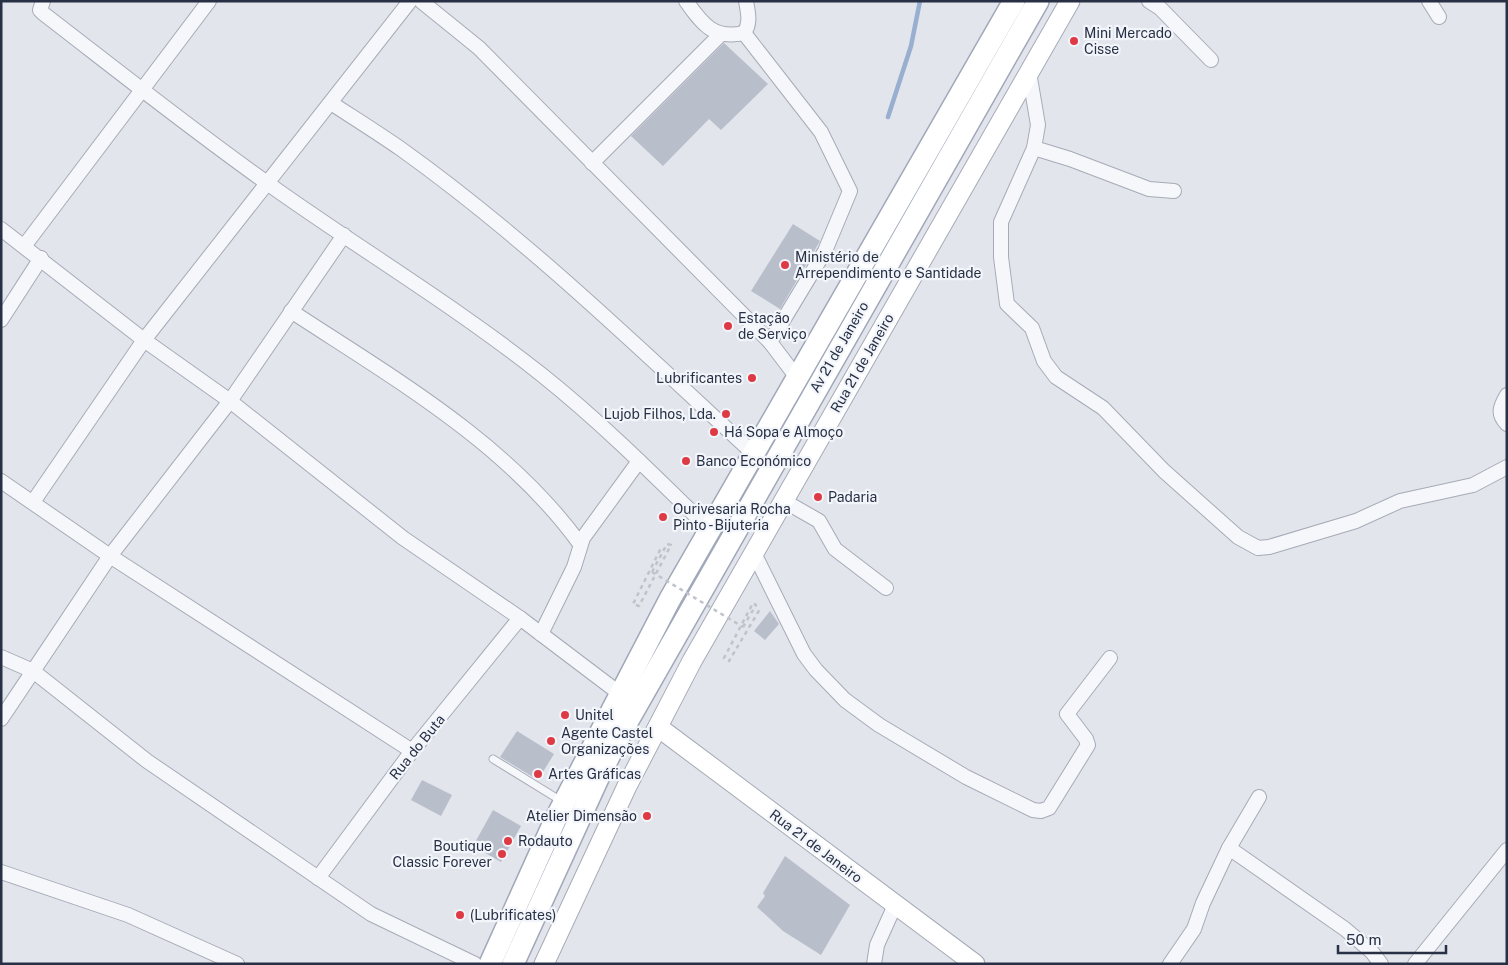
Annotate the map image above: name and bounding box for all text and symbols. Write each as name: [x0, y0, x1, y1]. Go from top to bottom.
place label: Mini Mercado Cisse: [1084, 25, 1172, 57]
marker: Mini Mercado Cisse: [1068, 35, 1080, 47]
place label: Ministério de Arrependimento e Santidade: [795, 249, 982, 281]
marker: Ministério de Arrependimento e Santidade: [779, 259, 791, 271]
street label: Av 21 de Janeiro: [806, 299, 872, 395]
place label: Estação de Serviço: [738, 310, 807, 342]
street label: Rua 21 de Janeiro: [827, 311, 897, 415]
marker: Estação de Serviço: [722, 320, 734, 332]
place label: Lubrificantes: [656, 370, 742, 386]
marker: Lubrificantes: [746, 372, 758, 384]
place label: Lujob Filhos, Lda.: [604, 406, 716, 422]
marker: Lujob Filhos, Lda.: [720, 408, 732, 420]
place label: Há Sopa e Almoço: [724, 424, 843, 440]
marker: Há Sopa e Almoço: [708, 426, 720, 438]
place label: Banco Económico: [696, 453, 811, 469]
marker: Banco Económico: [680, 455, 692, 467]
place label: Padaria: [828, 489, 877, 505]
marker: Padaria: [812, 491, 824, 503]
place label: Ourivesaria Rocha Pinto - Bijuteria: [673, 501, 791, 533]
marker: Ourivesaria Rocha Pinto - Bijuteria: [657, 511, 669, 523]
place label: Unitel: [575, 707, 614, 723]
marker: Unitel: [559, 709, 571, 721]
street label: Rua do Buta: [386, 711, 448, 783]
place label: Agente Castel Organizações: [561, 725, 653, 757]
marker: Agente Castel Organizações: [545, 735, 557, 747]
place label: Artes Gráficas: [548, 766, 641, 782]
marker: Artes Gráficas: [532, 768, 544, 780]
street label: Rua 21 de Janeiro: [767, 806, 865, 886]
place label: Atelier Dimensão: [526, 808, 637, 824]
marker: Atelier Dimensão: [641, 810, 653, 822]
place label: Rodauto: [518, 833, 573, 849]
marker: Rodauto: [502, 835, 514, 847]
place label: Boutique Classic Forever: [392, 838, 492, 870]
marker: Boutique Classic Forever: [496, 848, 508, 860]
place label: (Lubrificates): [470, 907, 556, 923]
marker: (Lubrificates): [454, 909, 466, 921]
scale bar: [1338, 922, 1446, 954]
text: 50 m: [1346, 931, 1381, 948]

